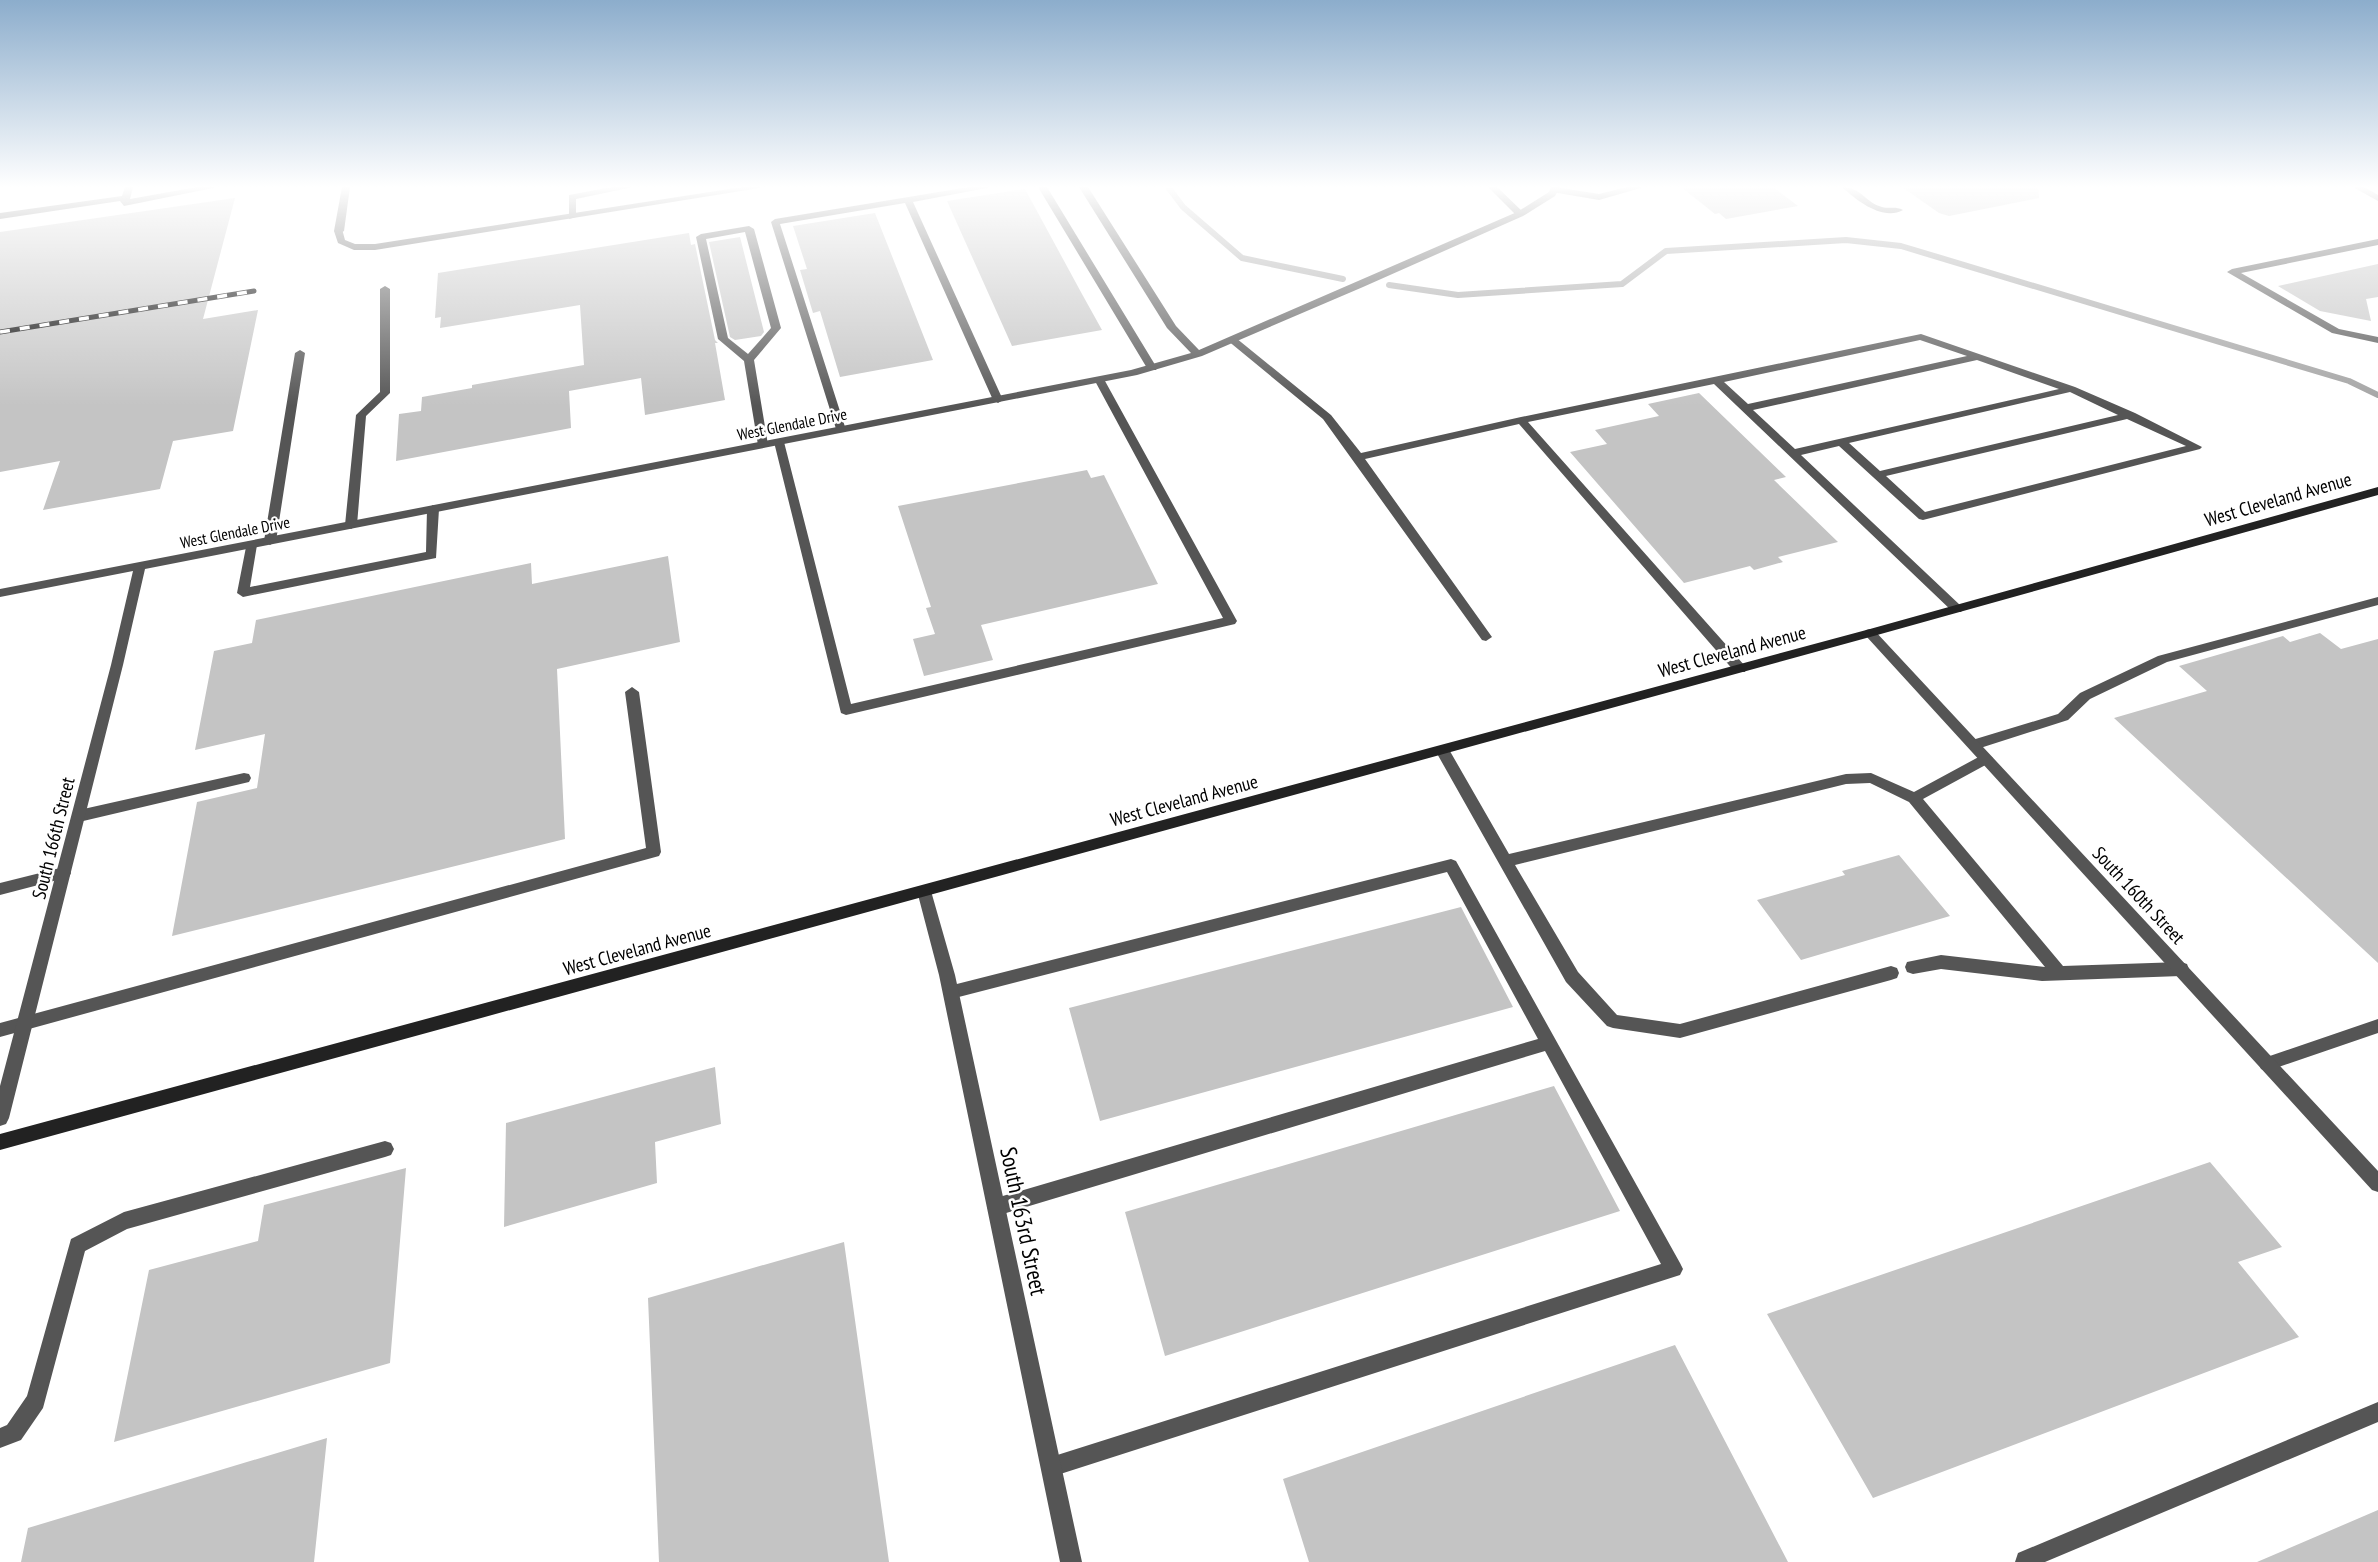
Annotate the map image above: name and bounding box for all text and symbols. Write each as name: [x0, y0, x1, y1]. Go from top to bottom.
street label: West Glendale Drive: [735, 404, 849, 444]
street label: West Cleveland Avenue: [2202, 467, 2354, 531]
street label: West Glendale Drive: [178, 512, 292, 552]
street label: West Cleveland Avenue: [1656, 620, 1808, 682]
street label: West Cleveland Avenue: [1108, 769, 1260, 831]
street label: South 166th Street: [26, 774, 80, 901]
street label: South 160th Street: [2088, 841, 2191, 949]
street label: West Cleveland Avenue: [561, 918, 713, 980]
street label: South 163rd Street: [994, 1144, 1054, 1298]

